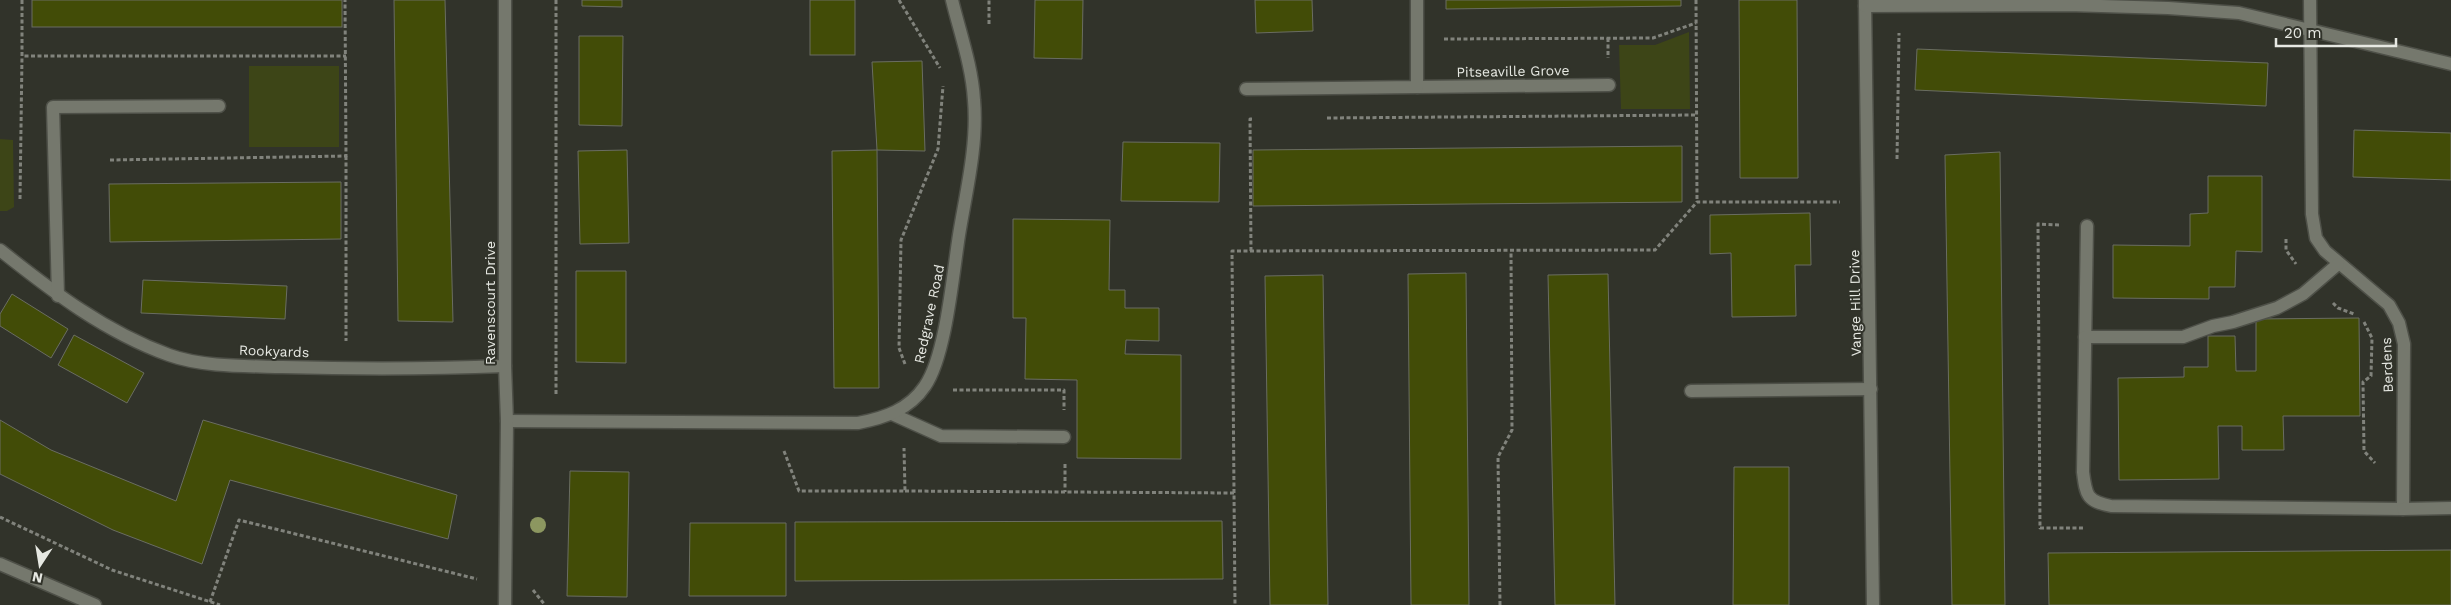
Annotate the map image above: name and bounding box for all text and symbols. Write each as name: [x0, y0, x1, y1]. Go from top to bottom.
scale bar: [2276, 15, 2396, 47]
text: 20 m: [2284, 24, 2322, 42]
street label: Pitseaville Grove: [1456, 62, 1570, 80]
street label: Ravenscourt Drive: [482, 241, 498, 365]
street label: Vange Hill Drive: [1846, 249, 1864, 357]
street label: Redgrave Road: [911, 263, 947, 365]
street label: Berdens: [2378, 337, 2396, 393]
street label: Rookyards: [239, 342, 309, 360]
north arrow: [15, 540, 65, 590]
text: N: [31, 569, 44, 587]

